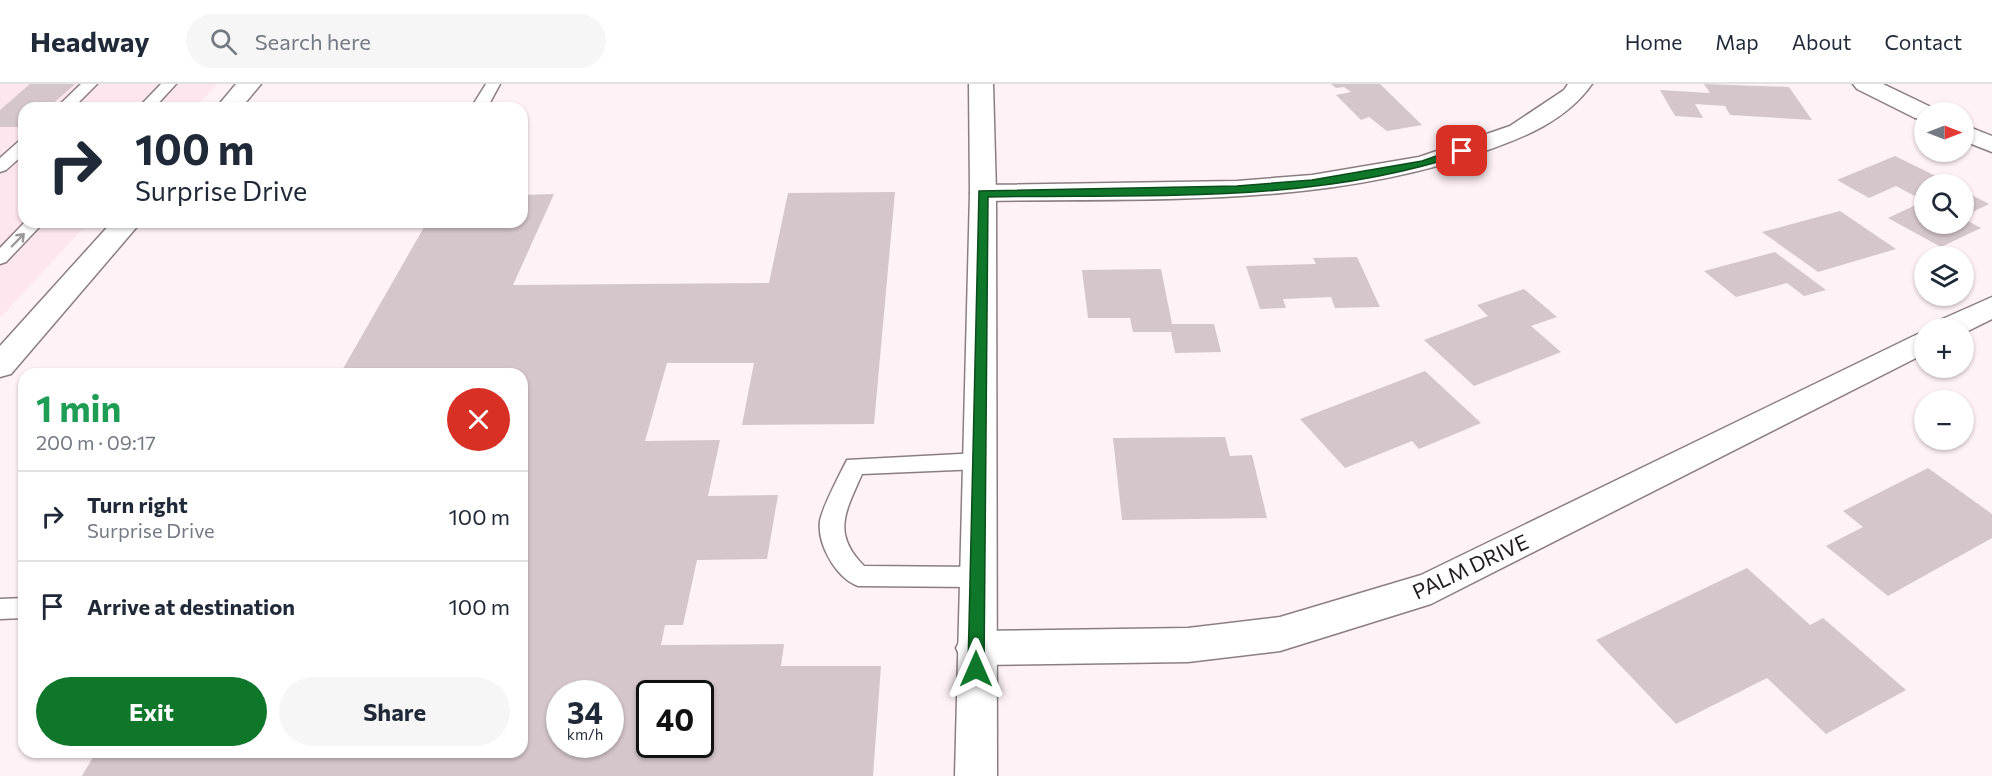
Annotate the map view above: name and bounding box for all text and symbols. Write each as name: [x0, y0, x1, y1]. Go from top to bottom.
search box: [186, 14, 606, 68]
text: Headway: [30, 24, 150, 58]
icon: search: [207, 25, 240, 58]
text: Search here: [255, 28, 371, 55]
text: Home: [1625, 29, 1682, 54]
text: Map: [1715, 29, 1759, 54]
text: About: [1792, 29, 1851, 54]
text: Contact: [1884, 29, 1962, 54]
north arrow: [1914, 102, 1974, 162]
map controls: [1914, 102, 1974, 450]
text: 100 m: [135, 122, 255, 174]
pin: [1436, 125, 1487, 176]
icon: right: [36, 126, 114, 204]
icon: arrive: [1445, 134, 1478, 167]
text: Surprise Drive: [135, 174, 307, 207]
button: search: [1914, 174, 1974, 234]
one-way arrow: [10, 233, 25, 248]
button: layers: [1914, 246, 1974, 306]
button: +: [1914, 318, 1974, 378]
text: 1 min: [36, 385, 121, 429]
button: close: [447, 388, 510, 451]
button: −: [1914, 390, 1974, 450]
text: 200 m · 09:17: [36, 430, 156, 454]
text: Turn right: [87, 491, 188, 518]
icon: right: [36, 500, 69, 533]
text: 100 m: [448, 503, 510, 530]
text: Surprise Drive: [87, 518, 215, 542]
street label: PALM DRIVE: [1408, 528, 1532, 604]
icon: arrive: [36, 590, 69, 623]
text: Arrive at destination: [87, 593, 295, 620]
text: 100 m: [448, 593, 510, 620]
position arrow: [944, 637, 1008, 701]
button: Exit: [36, 677, 267, 746]
button: Share: [279, 677, 510, 746]
speed limit sign: 40: [636, 680, 714, 758]
text: 34: [567, 693, 603, 730]
text: km/h: [567, 725, 603, 743]

